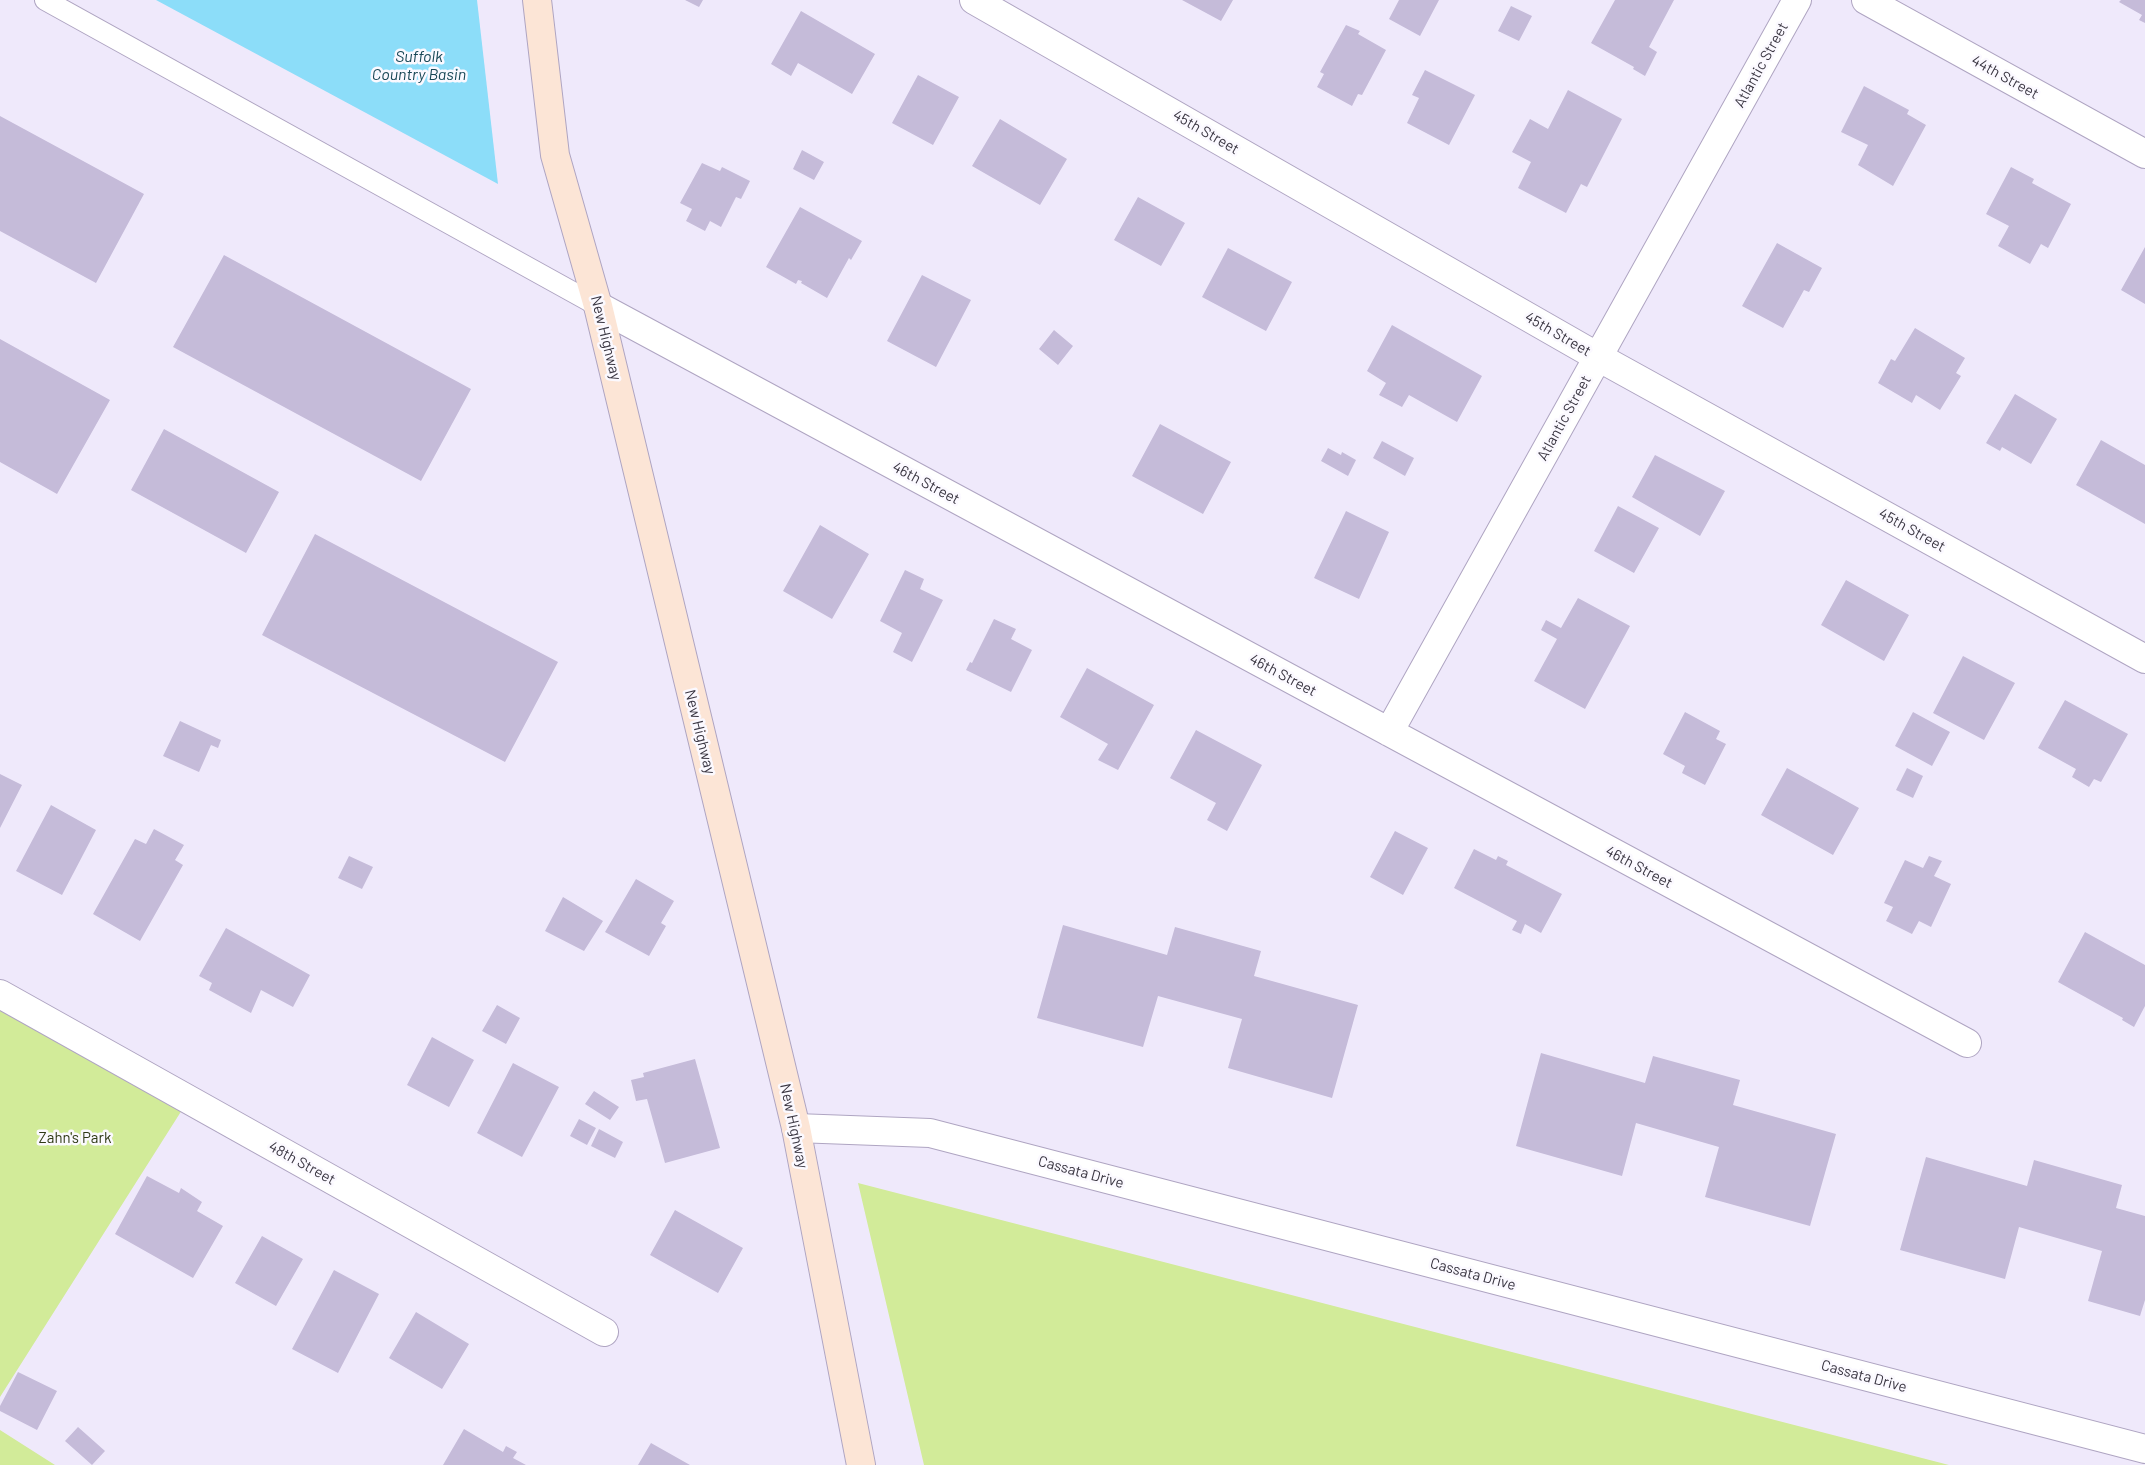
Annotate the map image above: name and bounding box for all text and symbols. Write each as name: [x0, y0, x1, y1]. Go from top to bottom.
street label: Atlantic Street: [1730, 19, 1792, 111]
water label: Suffolk Country Basin: [372, 47, 466, 85]
street label: 44th Street: [1968, 51, 2042, 103]
street label: 45th Street: [1170, 106, 1242, 158]
street label: New Highway: [587, 294, 625, 382]
street label: 45th Street: [1522, 308, 1594, 360]
street label: Atlantic Street: [1533, 372, 1595, 464]
street label: 46th Street: [889, 458, 963, 508]
street label: 45th Street: [1876, 504, 1948, 556]
street label: 46th Street: [1246, 650, 1320, 700]
street label: New Highway: [681, 688, 719, 776]
street label: 46th Street: [1602, 842, 1676, 892]
street label: New Highway: [776, 1082, 812, 1170]
park label: Zahn's Park: [39, 1129, 111, 1147]
street label: 48th Street: [265, 1137, 339, 1189]
street label: Cassata Drive: [1036, 1152, 1126, 1192]
street label: Cassata Drive: [1428, 1254, 1518, 1294]
street label: Cassata Drive: [1819, 1356, 1909, 1396]

